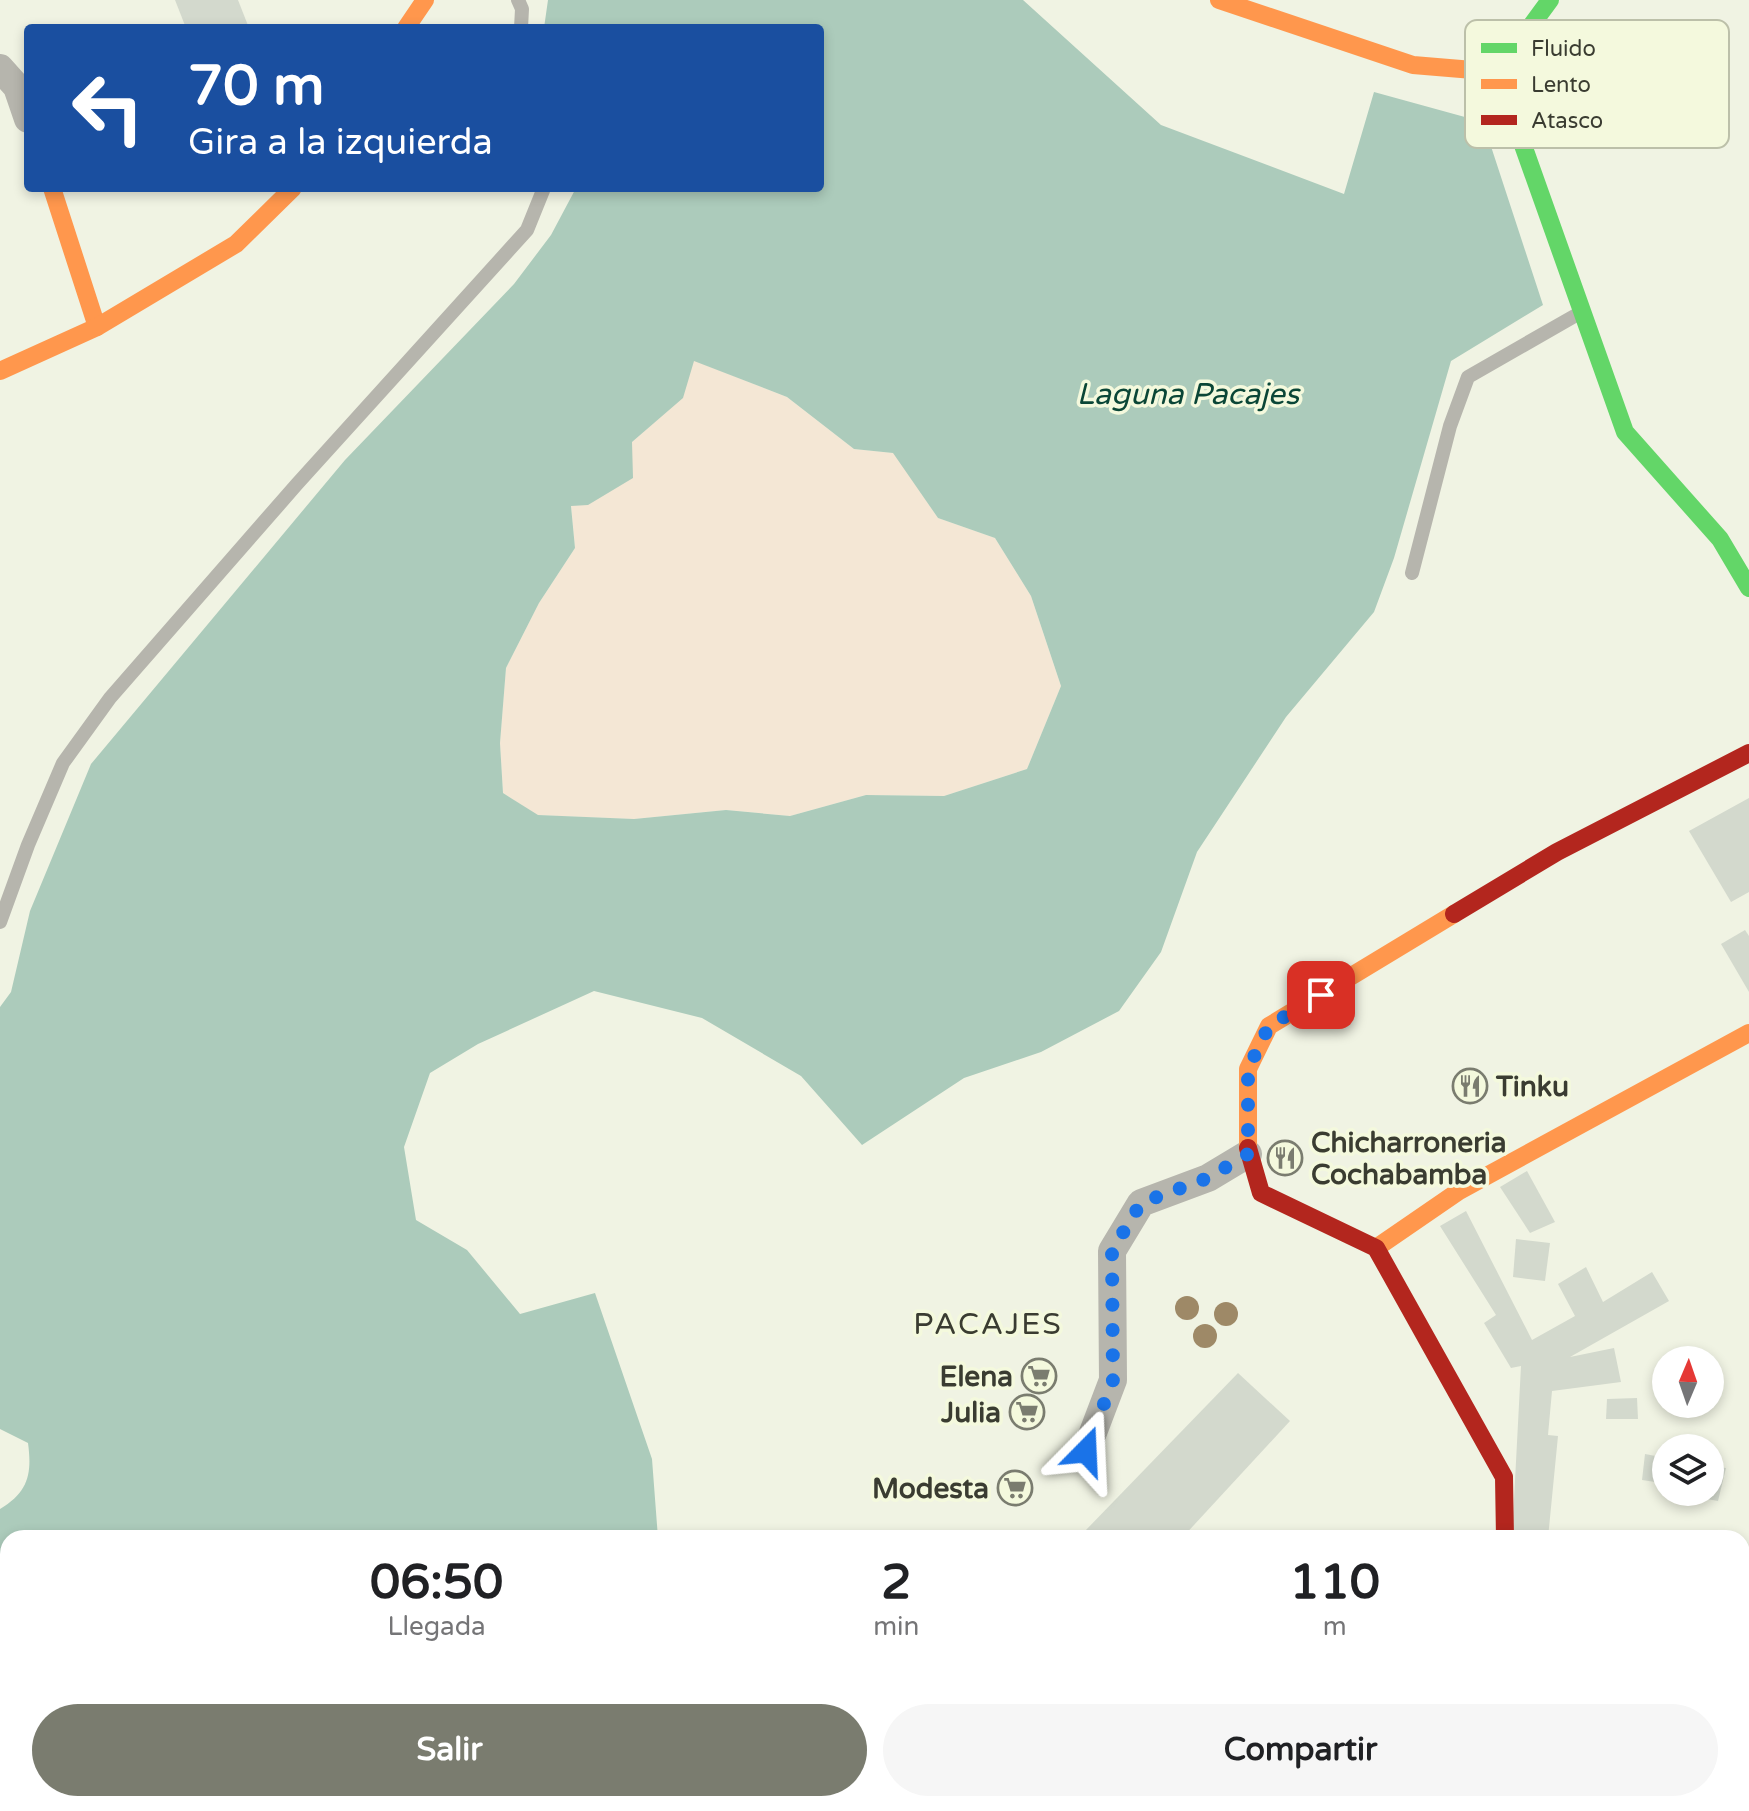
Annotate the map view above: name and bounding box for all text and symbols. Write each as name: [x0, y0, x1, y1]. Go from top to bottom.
legend: [1465, 20, 1729, 148]
text: Fluido: [1531, 36, 1596, 62]
text: 70 m: [188, 53, 324, 120]
icon: left: [56, 56, 160, 160]
text: Lento: [1531, 72, 1591, 98]
text: Atasco: [1531, 108, 1603, 134]
text: Gira a la izquierda: [188, 121, 493, 164]
water label: Laguna Pacajes: [1077, 376, 1302, 413]
pin: [1287, 961, 1355, 1029]
icon: arrive: [1299, 973, 1343, 1017]
restaurant icon: Tinku: [1451, 1067, 1489, 1105]
place label: Tinku: [1495, 1070, 1569, 1104]
place label: Chicharroneria Cochabamba: [1311, 1126, 1507, 1192]
restaurant icon: Chicharroneria Cochabamba: [1266, 1139, 1304, 1177]
district label: PACAJES: [913, 1306, 1063, 1343]
north arrow: [1652, 1346, 1724, 1418]
map controls: [1652, 1346, 1724, 1506]
supermarket icon: Elena: [1020, 1357, 1058, 1395]
place label: Elena: [940, 1360, 1013, 1394]
supermarket icon: Julia: [1008, 1393, 1046, 1431]
place label: Julia: [940, 1396, 1001, 1430]
position arrow: [1044, 1409, 1128, 1493]
button: layers: [1652, 1434, 1724, 1506]
supermarket icon: Modesta: [996, 1469, 1034, 1507]
place label: Modesta: [872, 1472, 989, 1506]
text: 06:50: [370, 1554, 503, 1612]
text: 2: [881, 1554, 911, 1612]
text: 110: [1289, 1554, 1380, 1612]
text: Llegada: [388, 1611, 486, 1642]
text: min: [873, 1611, 919, 1642]
text: m: [1323, 1611, 1347, 1642]
button: Salir: [32, 1704, 867, 1796]
button: Compartir: [883, 1704, 1718, 1796]

